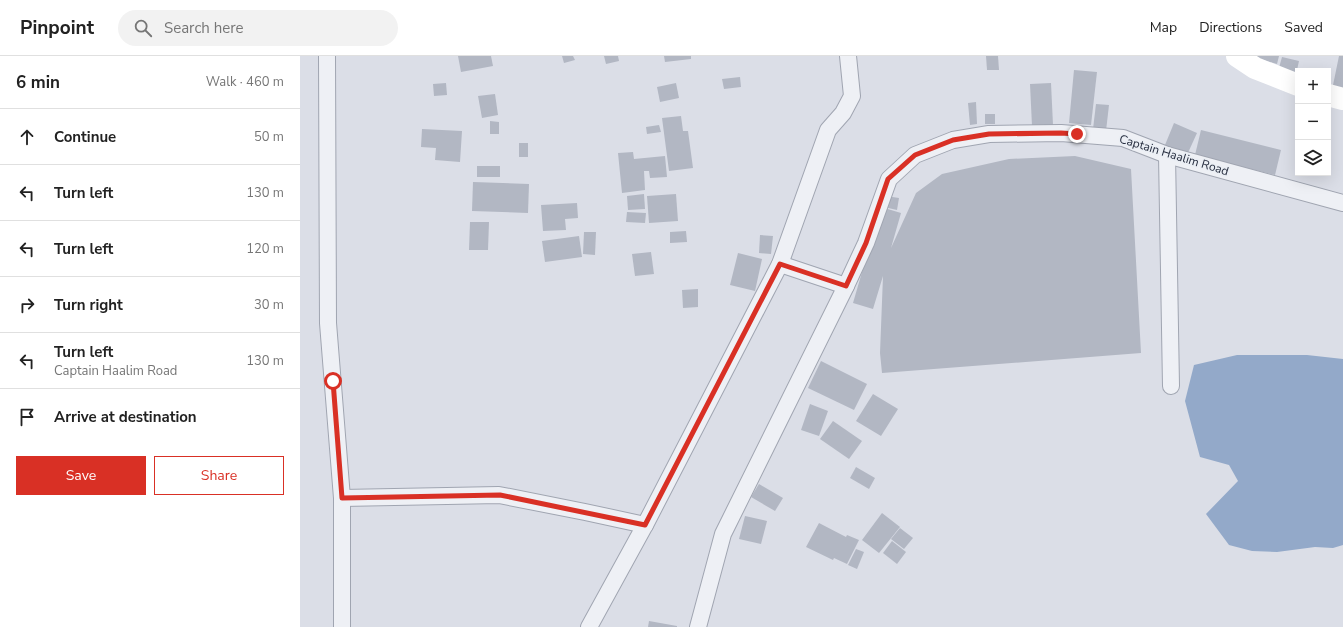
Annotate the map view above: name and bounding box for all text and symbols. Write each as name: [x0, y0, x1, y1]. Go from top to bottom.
search box: [118, 10, 398, 46]
text: Pinpoint: [20, 15, 94, 41]
icon: search: [132, 17, 154, 39]
text: Search here: [164, 18, 243, 38]
text: Map: [1150, 18, 1177, 37]
text: Directions: [1199, 18, 1262, 37]
text: Saved: [1284, 18, 1323, 37]
map controls: [1295, 68, 1331, 176]
button: +: [1295, 68, 1331, 104]
text: 6 min: [16, 71, 60, 94]
text: Walk · 460 m: [206, 73, 284, 91]
button: −: [1295, 104, 1331, 140]
route end: [1068, 125, 1086, 143]
icon: ahead: [16, 126, 38, 148]
text: Continue: [54, 127, 116, 147]
text: 50 m: [254, 128, 284, 146]
street label: Captain Haalim Road: [1117, 131, 1231, 179]
button: layers: [1295, 140, 1331, 176]
icon: left: [16, 182, 38, 204]
text: Turn left: [54, 183, 113, 203]
text: 130 m: [246, 184, 284, 202]
icon: left: [16, 238, 38, 260]
text: Turn left: [54, 239, 113, 259]
text: 120 m: [246, 240, 284, 258]
icon: right: [16, 294, 38, 316]
text: Turn right: [54, 295, 123, 315]
text: 30 m: [254, 296, 284, 314]
text: Turn left: [54, 342, 113, 362]
icon: left: [16, 350, 38, 372]
text: 130 m: [246, 352, 284, 370]
text: Captain Haalim Road: [54, 362, 177, 380]
route start: [324, 372, 342, 390]
icon: arrive: [16, 406, 38, 428]
text: Arrive at destination: [54, 407, 197, 427]
button: Save: [16, 456, 146, 495]
button: Share: [154, 456, 284, 495]

